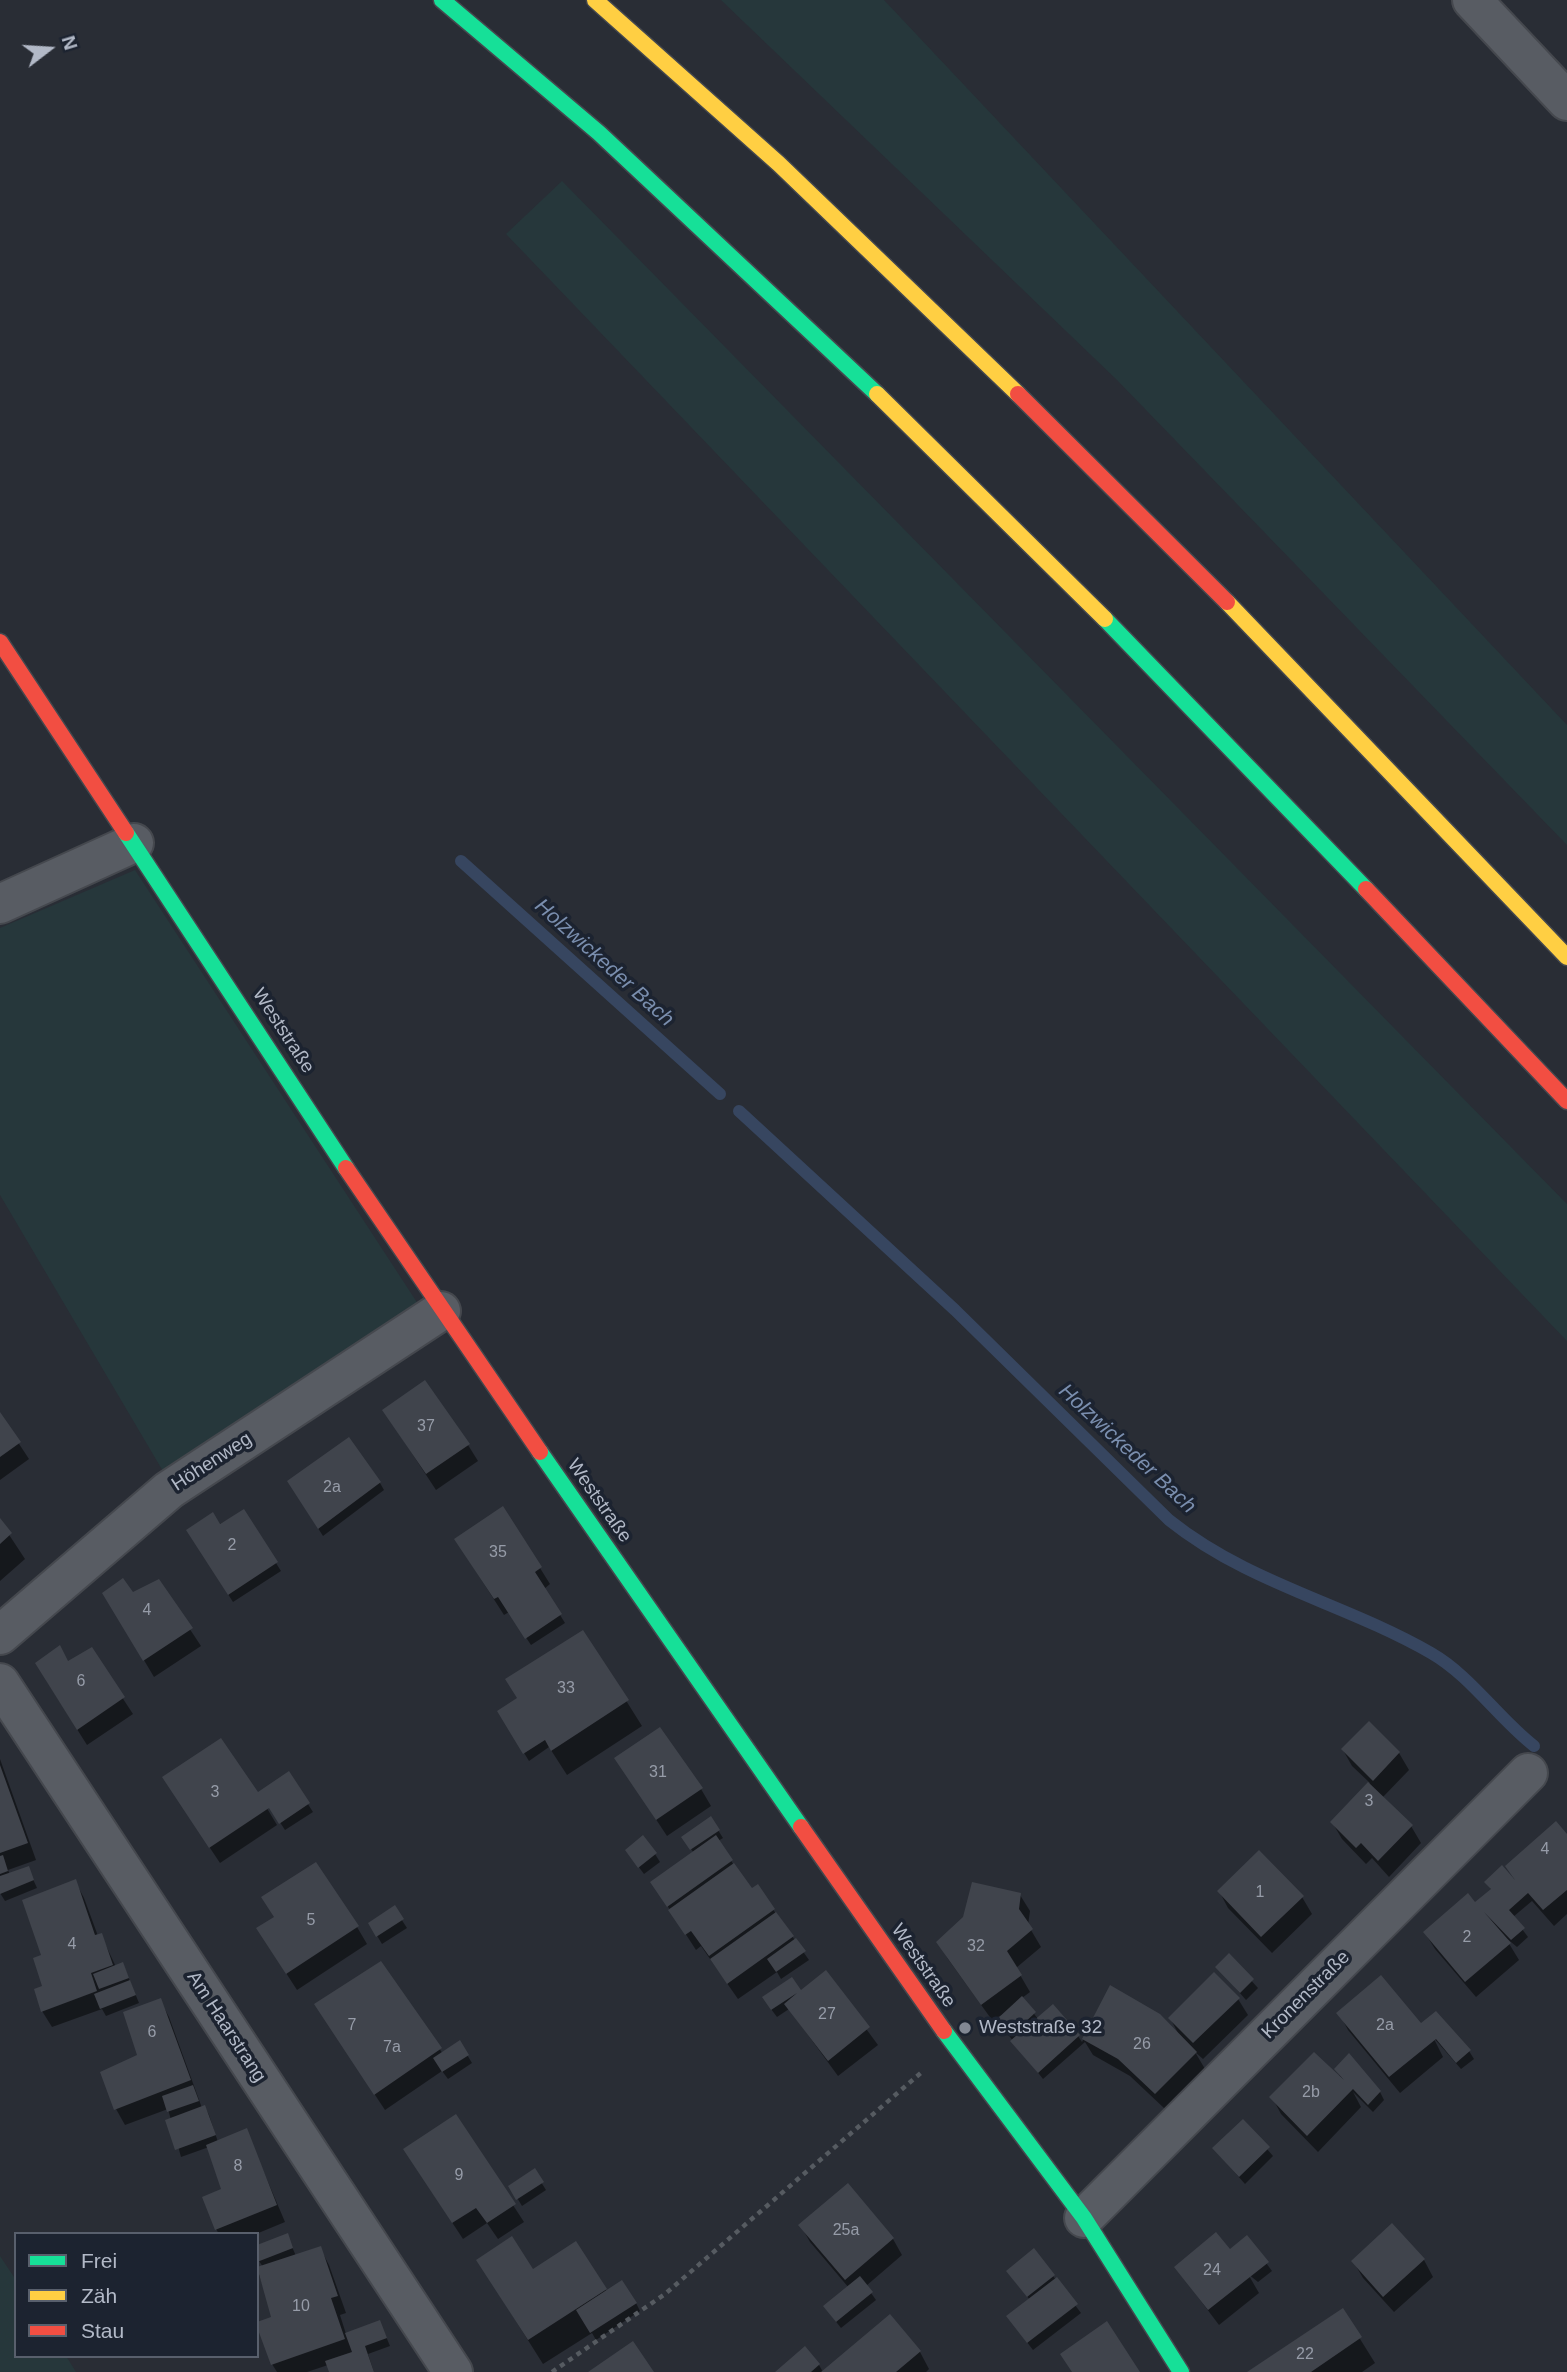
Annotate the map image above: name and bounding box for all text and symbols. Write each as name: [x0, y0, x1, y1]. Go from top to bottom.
north arrow: [14, 14, 84, 84]
text: N: [58, 33, 82, 52]
water label: Holzwickeder Bach: [529, 894, 679, 1032]
street label: Weststraße: [247, 984, 319, 1078]
water label: Holzwickeder Bach: [1053, 1379, 1201, 1519]
house number: 37: [417, 1417, 435, 1437]
street label: Höhenweg: [168, 1428, 256, 1496]
street label: Weststraße: [562, 1455, 636, 1547]
house number: 2a: [323, 1478, 341, 1498]
house number: 2: [228, 1536, 236, 1556]
house number: 35: [489, 1543, 507, 1563]
house number: 4: [143, 1601, 151, 1621]
house number: 6: [77, 1672, 85, 1692]
house number: 33: [557, 1679, 575, 1699]
house number: 31: [649, 1763, 667, 1783]
house number: 3: [211, 1783, 219, 1803]
house number: 3: [1365, 1792, 1373, 1812]
house number: 4: [1541, 1840, 1549, 1860]
house number: 1: [1256, 1883, 1264, 1903]
house number: 5: [307, 1911, 315, 1931]
street label: Weststraße: [886, 1920, 960, 2012]
house number: 2: [1463, 1928, 1471, 1948]
house number: 4: [68, 1935, 76, 1955]
house number: 32: [967, 1937, 985, 1957]
street label: Kronenstraße: [1257, 1946, 1355, 2044]
street label: Am Haarstrang: [182, 1967, 270, 2087]
house number: 27: [818, 2005, 836, 2025]
house number: 7: [348, 2016, 356, 2036]
house number: 2a: [1376, 2016, 1394, 2036]
place label: Weststraße 32: [979, 2017, 1102, 2039]
marker: Weststraße 32: [957, 2020, 973, 2036]
house number: 6: [148, 2023, 156, 2043]
house number: 26: [1133, 2035, 1151, 2055]
house number: 7a: [383, 2038, 401, 2058]
house number: 2b: [1302, 2083, 1320, 2103]
house number: 8: [234, 2157, 242, 2177]
house number: 9: [455, 2166, 463, 2186]
house number: 25a: [833, 2221, 859, 2241]
legend: [14, 2232, 259, 2358]
text: Frei: [81, 2249, 117, 2272]
house number: 24: [1203, 2261, 1221, 2281]
text: Zäh: [81, 2284, 117, 2307]
house number: 10: [292, 2297, 310, 2317]
text: Stau: [81, 2319, 124, 2342]
house number: 22: [1296, 2345, 1314, 2365]

